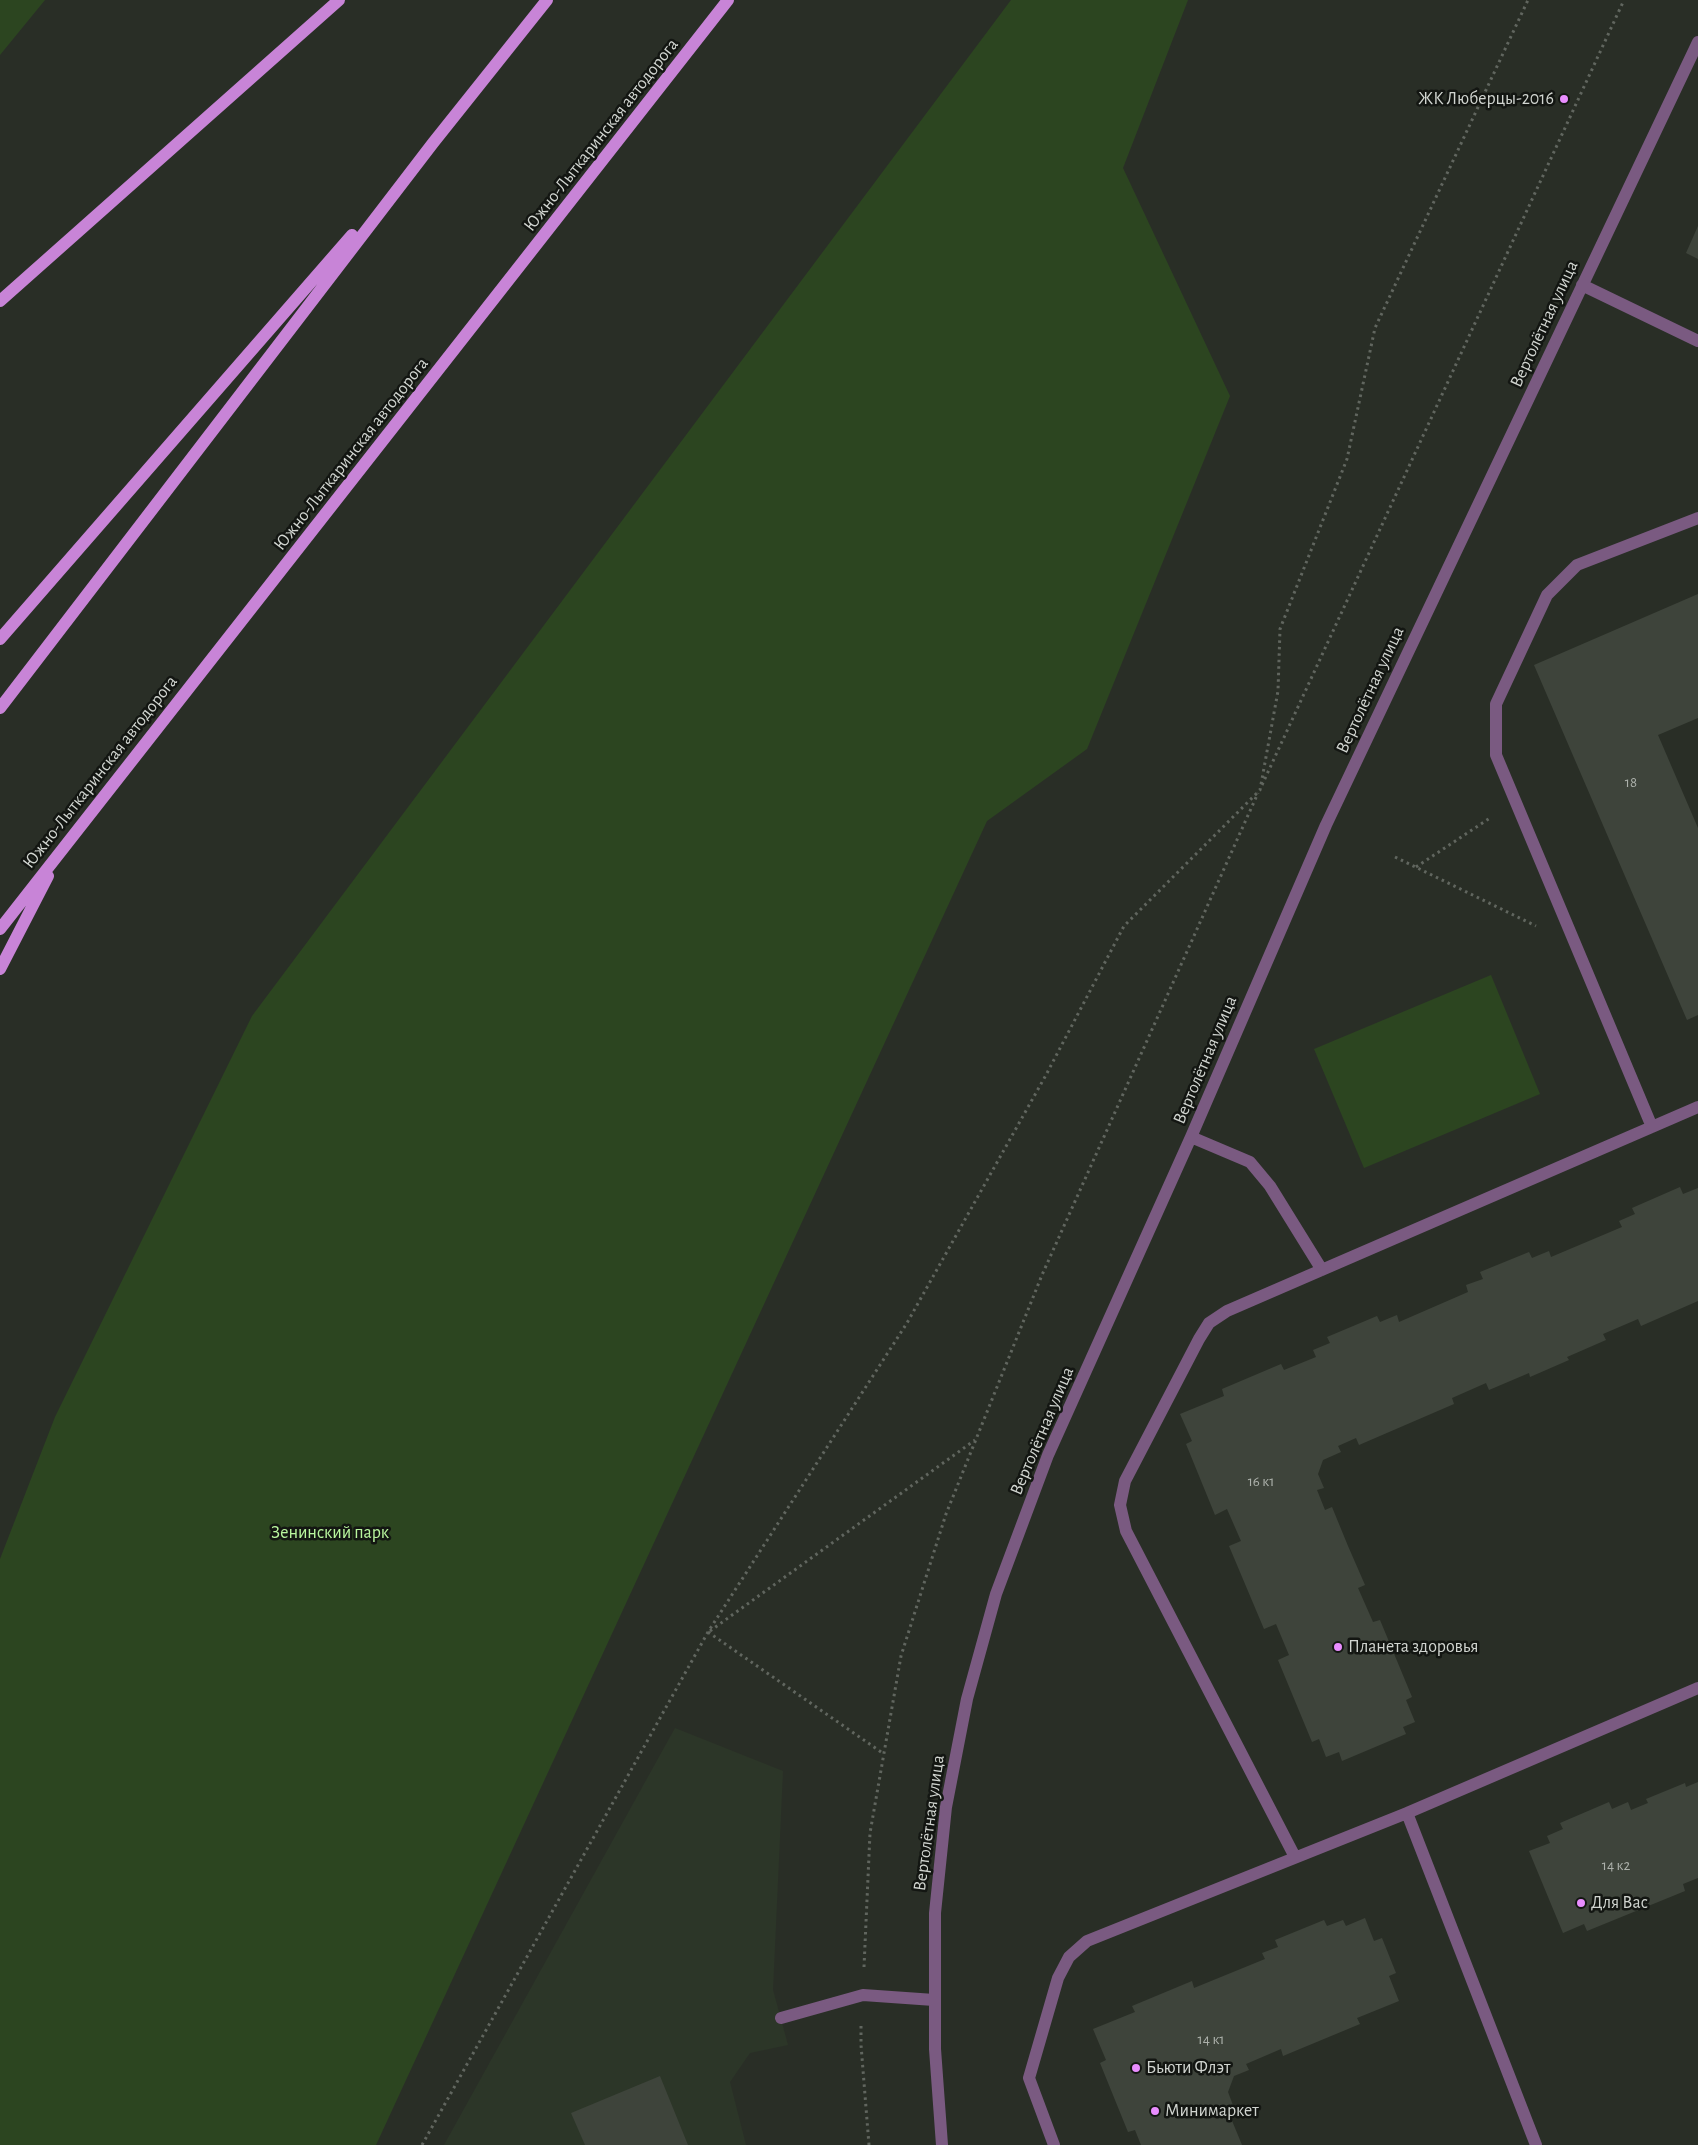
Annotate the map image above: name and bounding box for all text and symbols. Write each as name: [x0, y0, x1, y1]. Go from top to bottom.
street label: Южно-Лыткаринская автодорога: [519, 34, 683, 236]
place label: ЖК Люберцы-2016: [1418, 88, 1554, 110]
marker: ЖК Люберцы-2016: [1558, 93, 1570, 105]
street label: Вертолётная улица: [1505, 257, 1583, 391]
street label: Южно-Лыткаринская автодорога: [269, 353, 433, 555]
street label: Вертолётная улица: [1331, 623, 1409, 757]
street label: Южно-Лыткаринская автодорога: [18, 671, 182, 873]
house number: 18: [1625, 773, 1637, 791]
street label: Вертолётная улица: [1168, 993, 1242, 1127]
street label: Вертолётная улица: [1005, 1364, 1079, 1498]
house number: 16 к1: [1248, 1472, 1274, 1490]
park label: Зенинский парк: [271, 1522, 389, 1544]
place label: Планета здоровья: [1348, 1636, 1479, 1658]
marker: Планета здоровья: [1332, 1641, 1344, 1653]
street label: Вертолётная улица: [909, 1754, 949, 1892]
house number: 14 к2: [1602, 1856, 1630, 1874]
place label: Для Вас: [1591, 1892, 1648, 1914]
marker: Для Вас: [1575, 1897, 1587, 1909]
house number: 14 к1: [1198, 2030, 1224, 2048]
place label: Бьюти Флэт: [1146, 2057, 1230, 2079]
marker: Бьюти Флэт: [1130, 2062, 1142, 2074]
place label: Минимаркет: [1165, 2100, 1259, 2122]
marker: Минимаркет: [1149, 2105, 1161, 2117]

